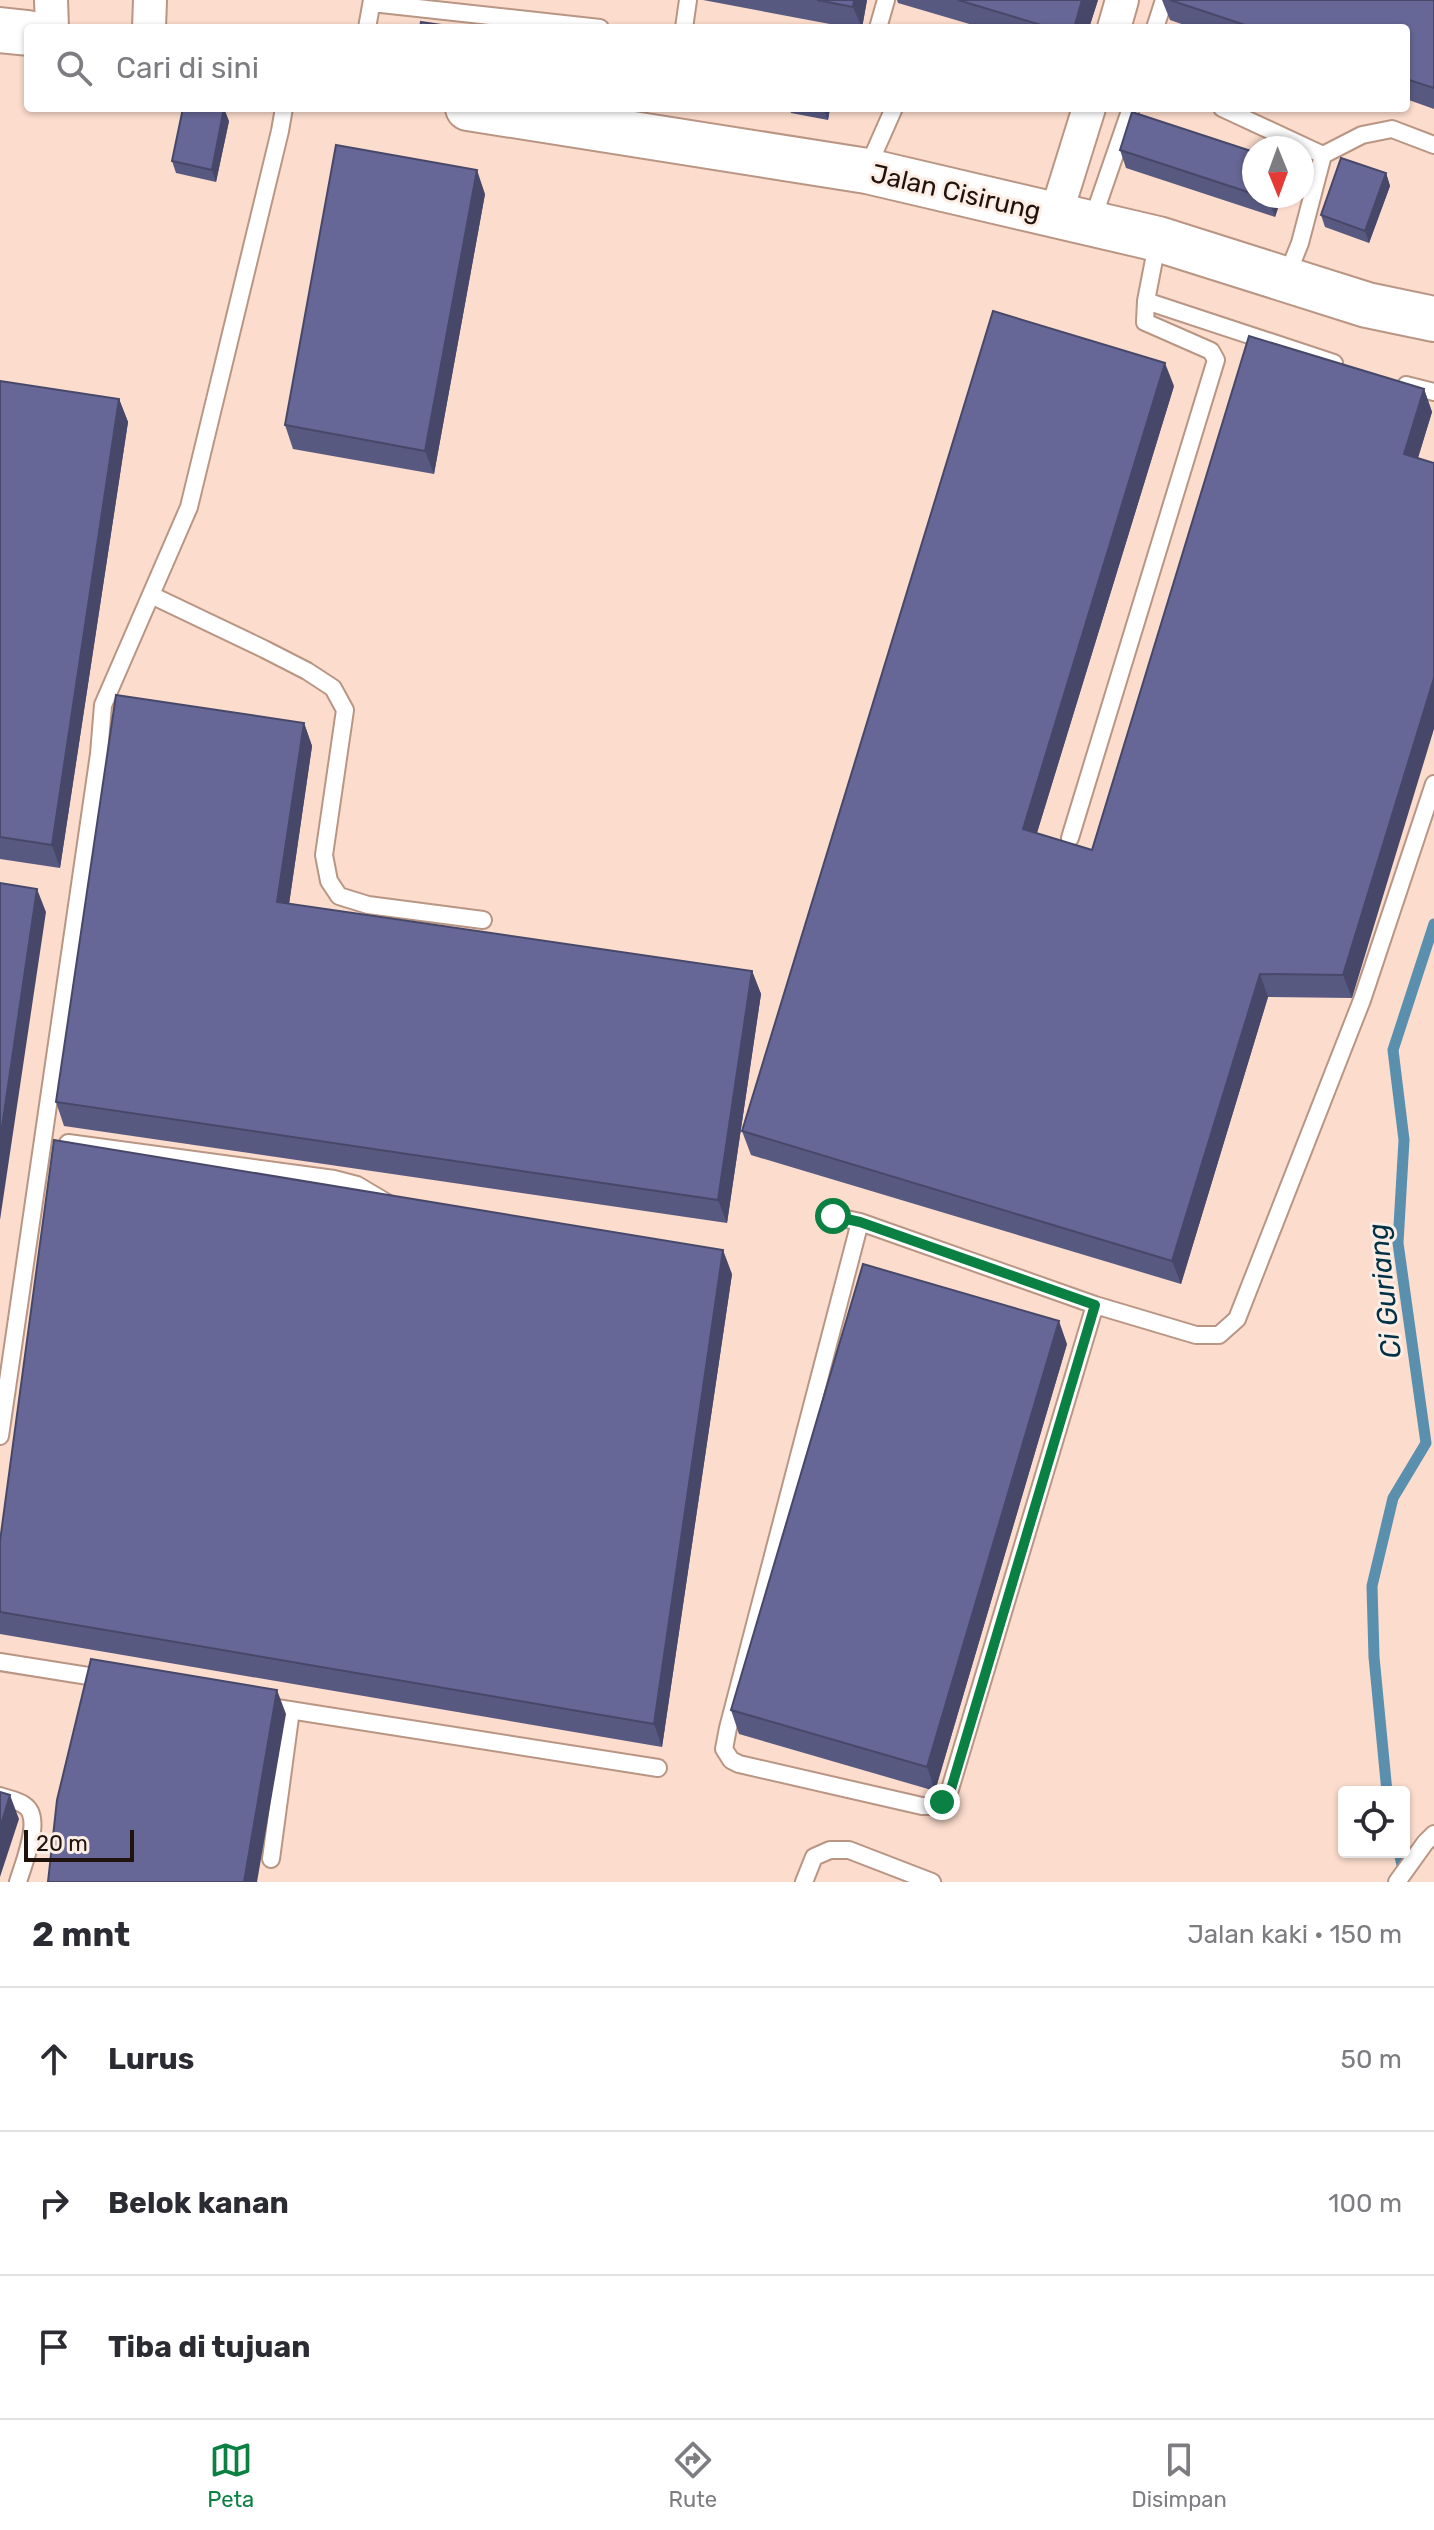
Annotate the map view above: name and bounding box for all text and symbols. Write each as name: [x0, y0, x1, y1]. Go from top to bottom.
search box: [24, 24, 1410, 112]
icon: search: [52, 46, 96, 90]
text: Cari di sini: [116, 50, 259, 86]
north arrow: [1242, 136, 1314, 208]
street label: Jalan Cisirung: [868, 158, 1044, 227]
route start: [815, 1198, 851, 1234]
water label: Ci Guriang: [1361, 1222, 1408, 1360]
route end: [924, 1784, 960, 1820]
map controls: [1338, 1786, 1410, 1858]
button: locate: [1338, 1786, 1410, 1858]
scale bar: [24, 1826, 134, 1862]
text: 20 m: [36, 1830, 88, 1857]
text: 2 mnt: [32, 1914, 130, 1955]
text: Jalan kaki · 150 m: [1187, 1919, 1402, 1950]
icon: ahead: [32, 2037, 76, 2081]
text: Lurus: [108, 2041, 194, 2077]
text: 50 m: [1341, 2044, 1402, 2075]
icon: right: [32, 2181, 76, 2225]
text: Belok kanan: [108, 2185, 289, 2221]
text: 100 m: [1328, 2188, 1402, 2219]
icon: arrive: [32, 2325, 76, 2369]
text: Tiba di tujuan: [108, 2329, 310, 2365]
tab: Peta: [207, 2438, 254, 2513]
tab: Rute: [669, 2438, 717, 2513]
tab: Disimpan: [1132, 2438, 1227, 2513]

